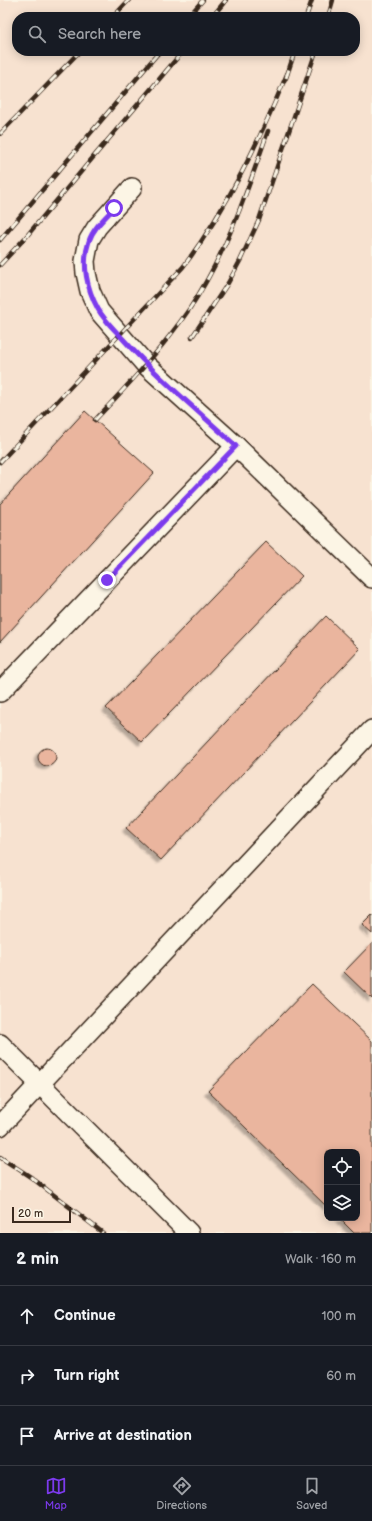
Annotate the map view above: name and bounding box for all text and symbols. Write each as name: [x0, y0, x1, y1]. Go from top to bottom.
search box: [12, 12, 360, 56]
icon: search: [26, 23, 48, 45]
text: Search here: [58, 25, 141, 44]
route start: [105, 199, 123, 217]
route end: [98, 571, 116, 589]
map controls: [324, 1149, 360, 1221]
button: locate: [324, 1149, 360, 1185]
button: layers: [324, 1185, 360, 1221]
scale bar: [12, 1205, 71, 1224]
text: 20 m: [18, 1207, 43, 1220]
text: 2 min: [16, 1249, 59, 1269]
text: Walk · 160 m: [285, 1251, 356, 1267]
icon: ahead: [16, 1305, 38, 1327]
text: Continue: [54, 1306, 116, 1325]
text: 100 m: [321, 1308, 356, 1324]
icon: right: [16, 1365, 38, 1387]
text: Turn right: [54, 1366, 119, 1385]
text: 60 m: [326, 1368, 356, 1384]
icon: arrive: [16, 1425, 38, 1447]
text: Arrive at destination: [54, 1426, 192, 1445]
tab: Map: [45, 1475, 67, 1512]
tab: Directions: [156, 1475, 207, 1512]
tab: Saved: [296, 1475, 327, 1512]

